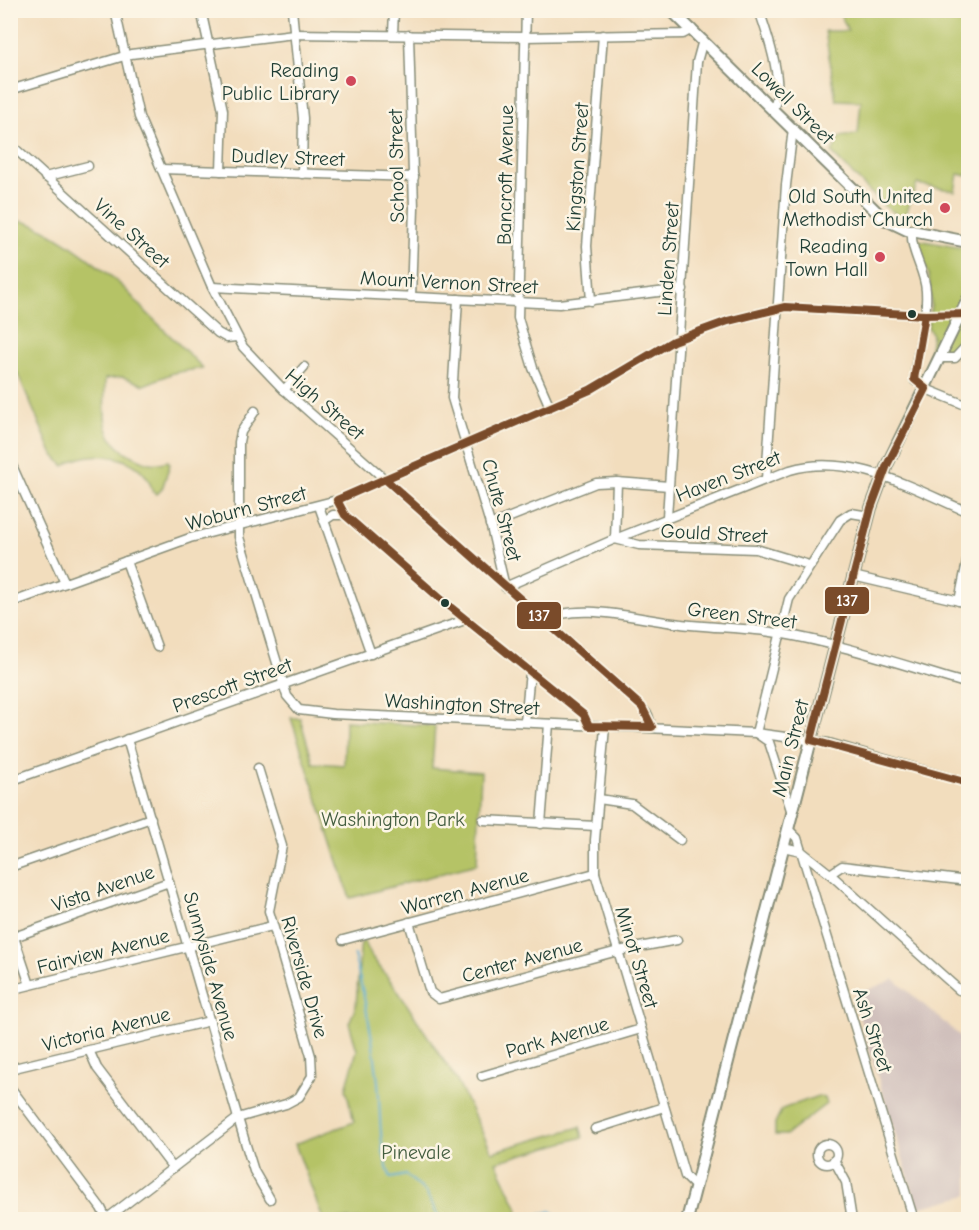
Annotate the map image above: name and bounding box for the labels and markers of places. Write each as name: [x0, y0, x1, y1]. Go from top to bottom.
place label: Reading Public Library: [222, 59, 339, 105]
marker: Reading Public Library: [344, 74, 358, 88]
place label: Old South United Methodist Church: [782, 185, 933, 231]
marker: Old South United Methodist Church: [938, 201, 952, 215]
place label: Reading Town Hall: [786, 235, 868, 281]
marker: Reading Town Hall: [873, 250, 887, 264]
unlabelled marker: [906, 308, 918, 320]
unlabelled marker: [439, 597, 451, 609]

